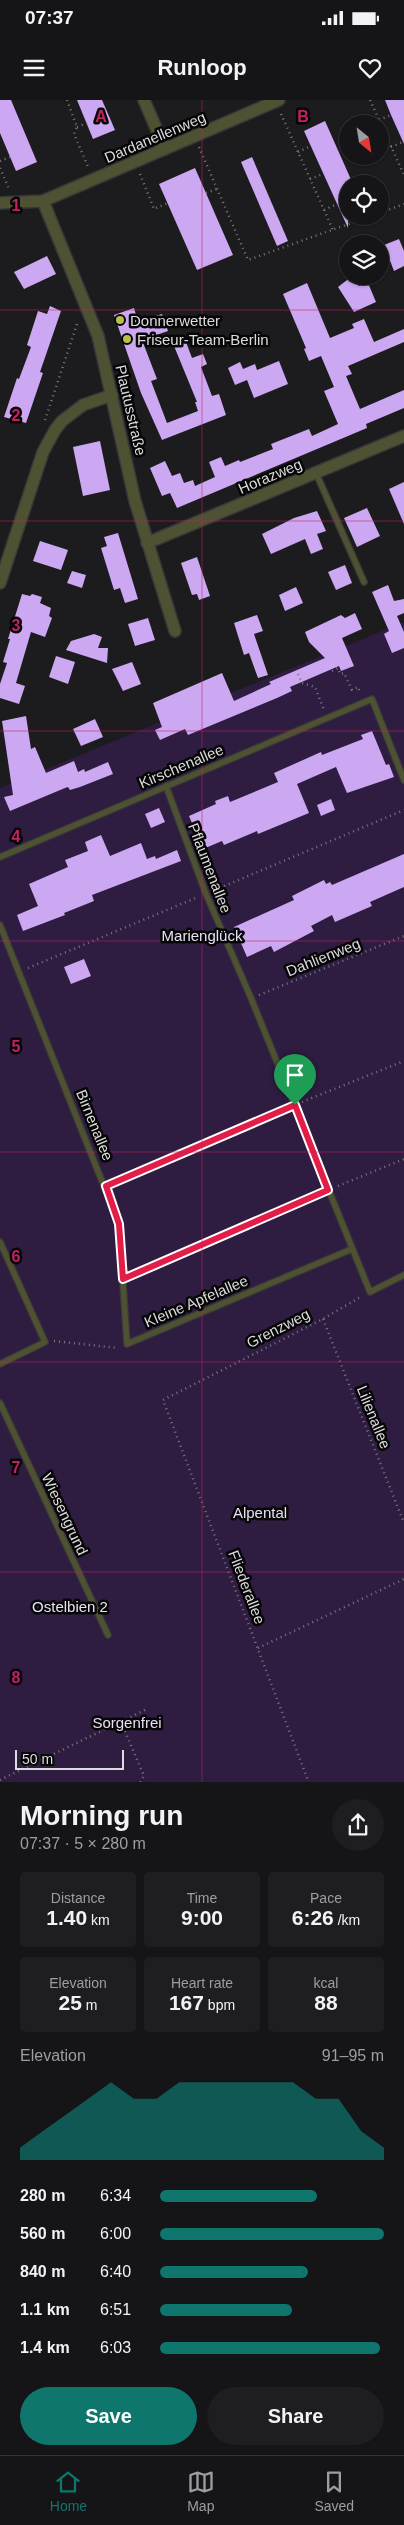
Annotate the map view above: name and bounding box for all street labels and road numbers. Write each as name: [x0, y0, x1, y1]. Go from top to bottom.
street label: Dardanellenweg: [102, 108, 208, 166]
street label: Plautusstraße: [112, 363, 150, 457]
street label: Horazweg: [236, 455, 304, 497]
street label: Kirschenallee: [136, 741, 226, 791]
street label: Pflaumenallee: [185, 821, 235, 915]
street label: Dahlienweg: [283, 934, 363, 980]
street label: Birnenallee: [73, 1087, 117, 1163]
street label: Kleine Apfelallee: [142, 1272, 250, 1330]
street label: Grenzweg: [244, 1305, 312, 1351]
street label: Lilienallee: [354, 1383, 394, 1451]
street label: Wiesengrund: [39, 1470, 91, 1558]
street label: Fliederallee: [225, 1548, 269, 1626]

